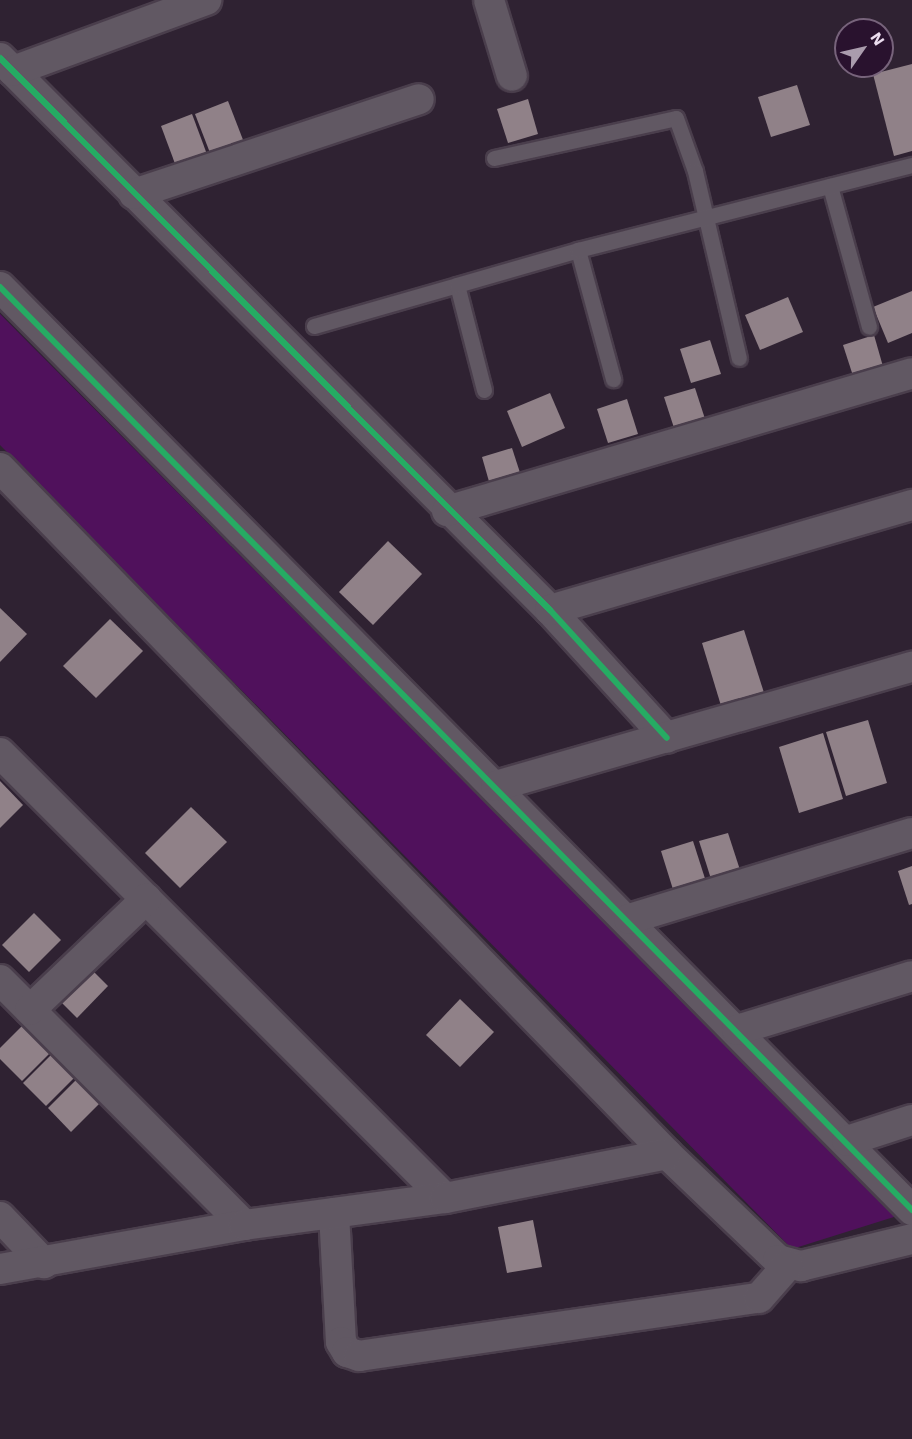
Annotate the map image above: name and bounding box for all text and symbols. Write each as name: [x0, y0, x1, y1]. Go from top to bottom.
north arrow: [834, 18, 894, 78]
text: N: [866, 29, 889, 49]

